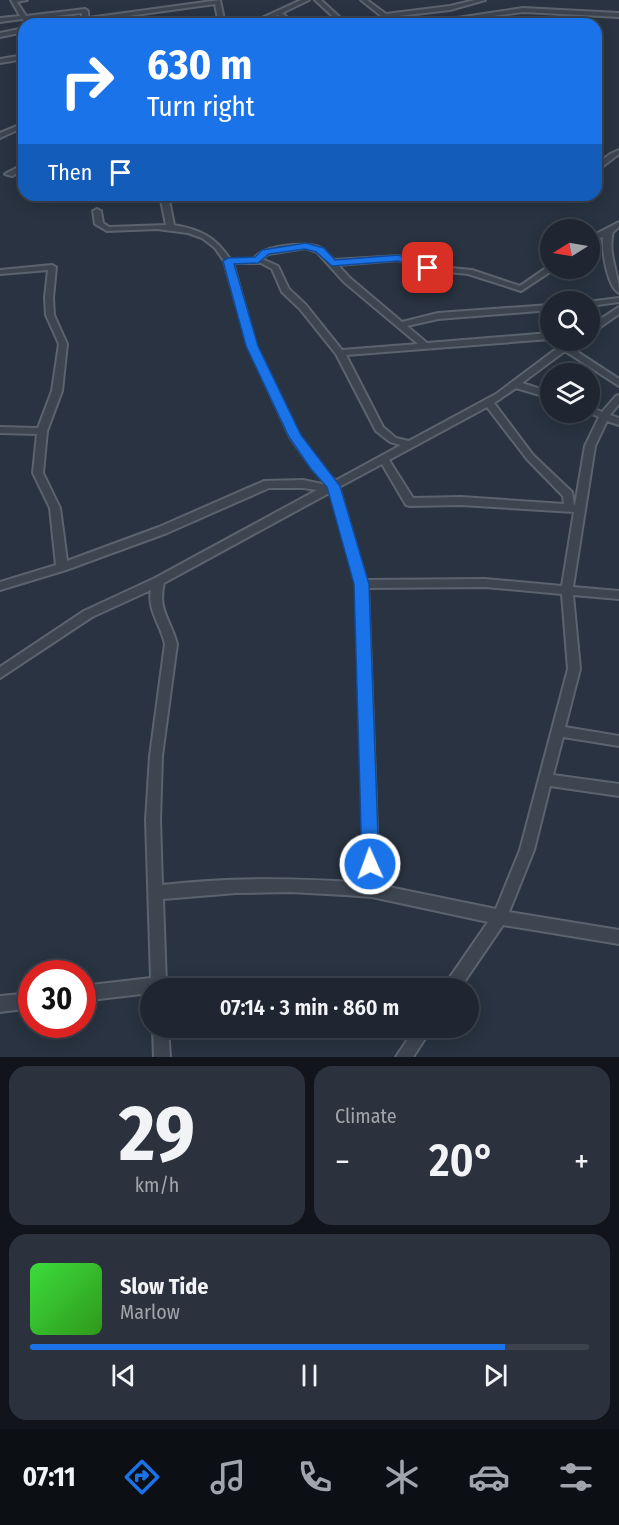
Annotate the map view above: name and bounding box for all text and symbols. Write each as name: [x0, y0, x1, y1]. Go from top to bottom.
text: 630 m: [147, 40, 252, 90]
icon: right: [48, 42, 126, 120]
text: Turn right: [147, 91, 255, 123]
icon: arrive: [104, 156, 137, 189]
text: Then: [48, 159, 92, 186]
north arrow: [540, 219, 600, 279]
map controls: [540, 219, 600, 423]
pin: [402, 242, 453, 293]
icon: arrive: [411, 251, 444, 284]
button: search: [540, 291, 600, 351]
button: layers: [540, 363, 600, 423]
position arrow: [338, 832, 402, 896]
speed limit sign: 30: [18, 960, 96, 1038]
text: 07:14 · 3 min · 860 m: [220, 994, 399, 1021]
text: 29: [119, 1087, 195, 1181]
text: Climate: [335, 1104, 397, 1128]
text: 20°: [429, 1134, 495, 1188]
text: −: [335, 1142, 350, 1182]
text: +: [574, 1142, 589, 1182]
text: km/h: [135, 1173, 179, 1197]
text: Slow Tide: [120, 1273, 208, 1300]
text: Marlow: [120, 1300, 180, 1324]
icon: previous: [107, 1359, 140, 1392]
icon: pause: [293, 1359, 326, 1392]
icon: next: [479, 1359, 512, 1392]
icon: directions: [121, 1456, 163, 1498]
icon: music: [207, 1456, 249, 1498]
icon: phone: [294, 1456, 336, 1498]
icon: climate: [381, 1456, 423, 1498]
icon: car: [468, 1456, 510, 1498]
icon: filters: [555, 1456, 597, 1498]
text: 07:11: [22, 1461, 76, 1493]

